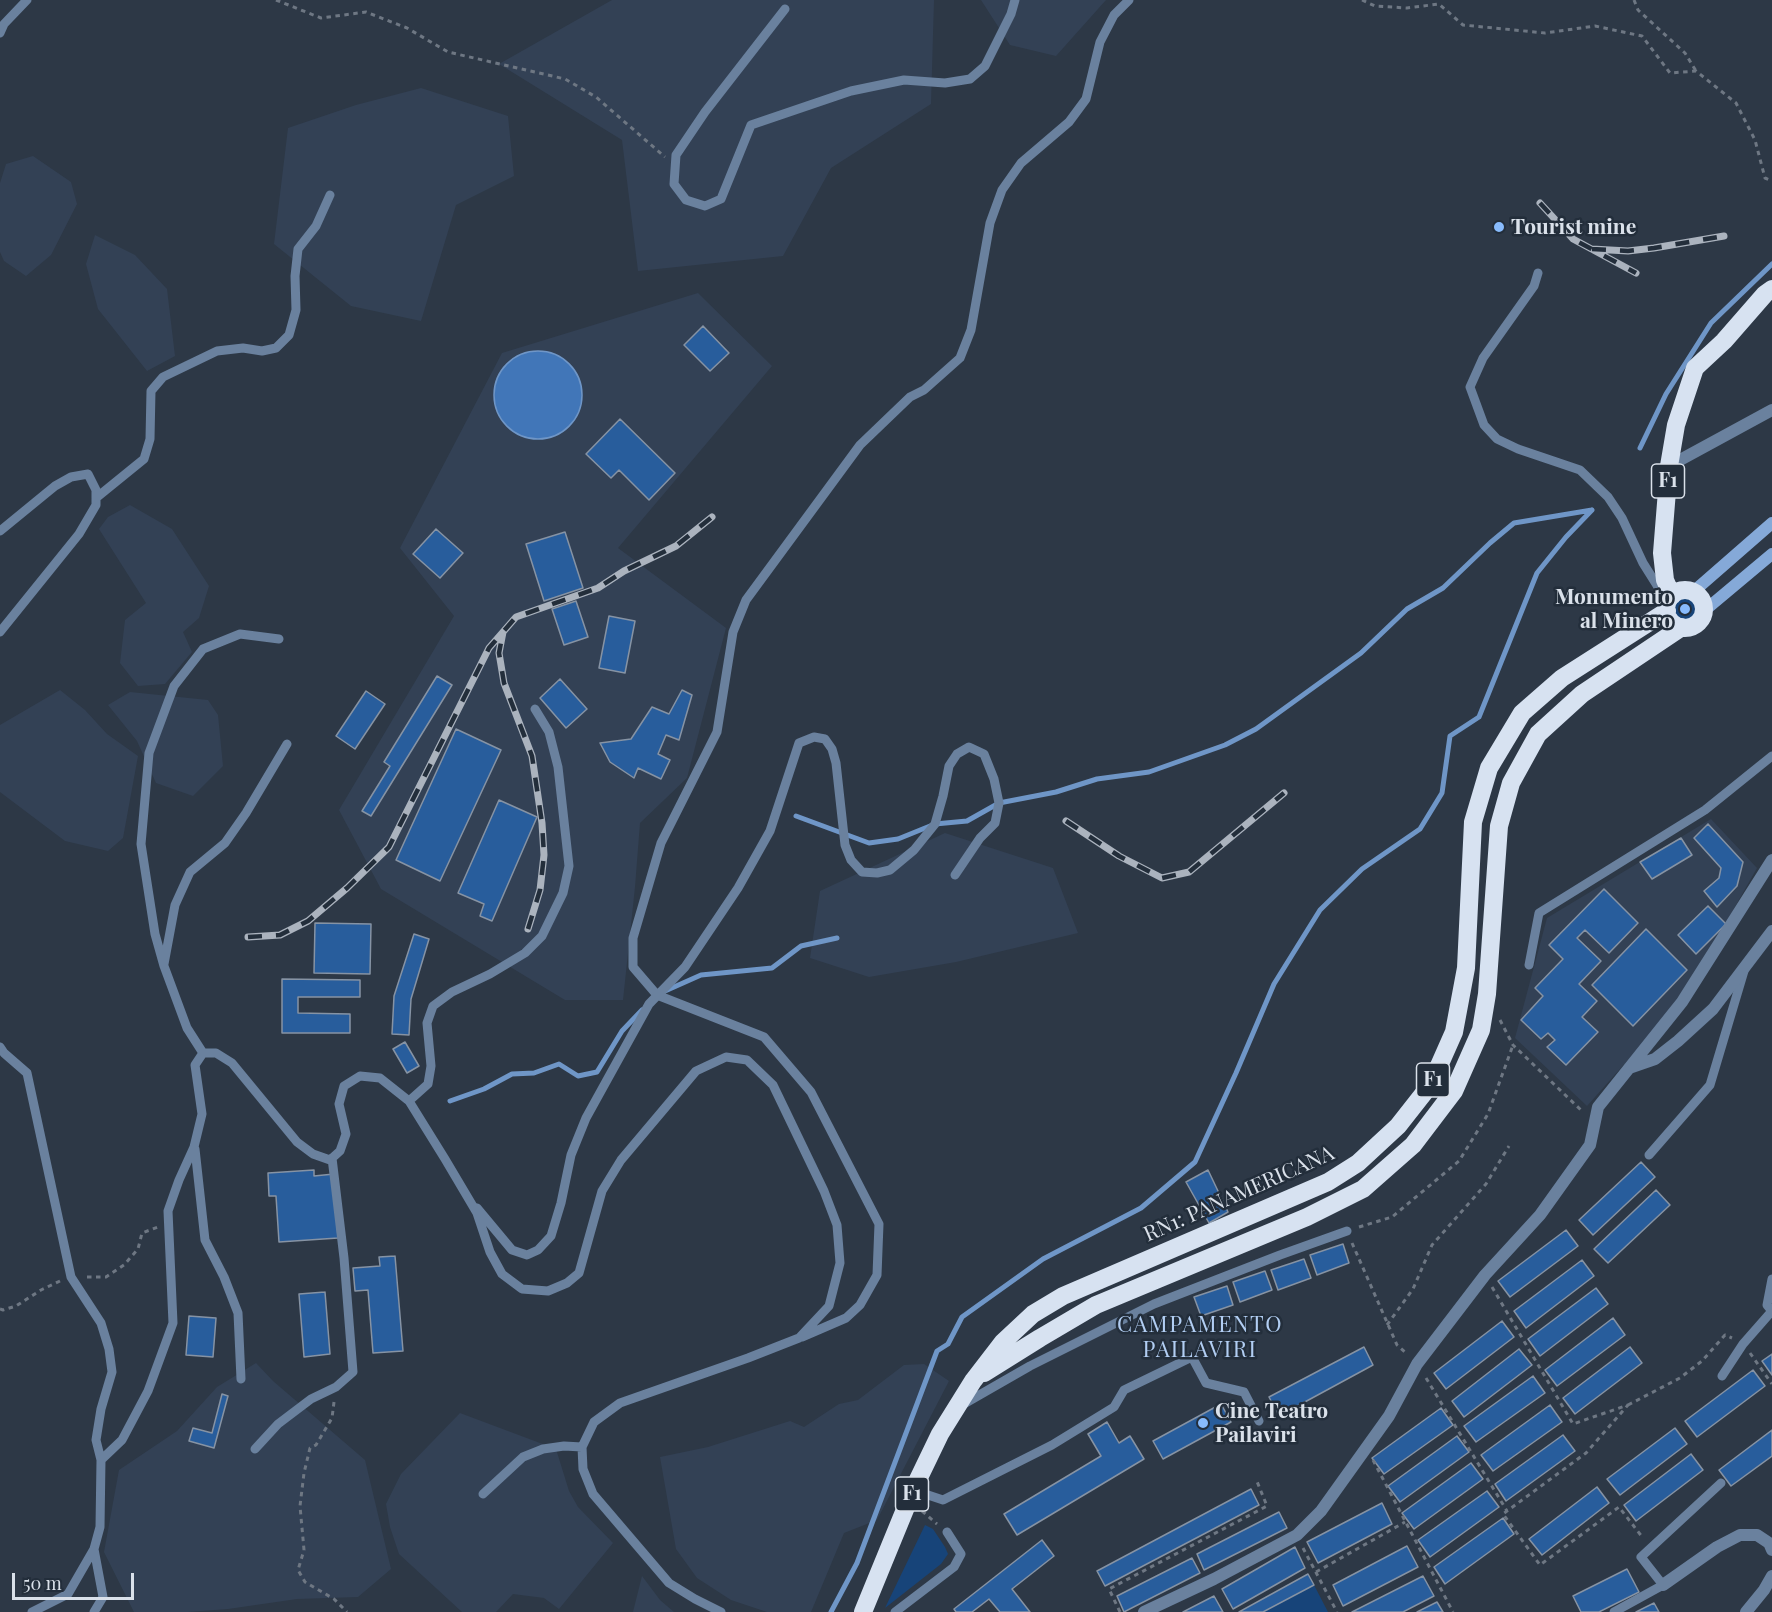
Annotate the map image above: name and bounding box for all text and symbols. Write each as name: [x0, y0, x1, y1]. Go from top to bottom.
place label: Tourist mine: [1511, 214, 1636, 240]
marker: Tourist mine: [1492, 220, 1506, 234]
road number: F1: [1652, 464, 1684, 498]
place label: Monumento al Minero: [1555, 584, 1673, 634]
marker: Monumento al Minero: [1678, 602, 1692, 616]
road number: F1: [1416, 1063, 1450, 1097]
street label: RN1: PANAMERICANA: [1140, 1141, 1338, 1247]
district label: CAMPAMENTO PAILAVIRI: [1117, 1312, 1283, 1364]
place label: Cine Teatro Pailaviri: [1215, 1398, 1328, 1448]
marker: Cine Teatro Pailaviri: [1196, 1416, 1210, 1430]
road number: F1: [896, 1477, 928, 1511]
scale bar: [15, 1561, 136, 1599]
text: 50 m: [23, 1571, 62, 1595]

